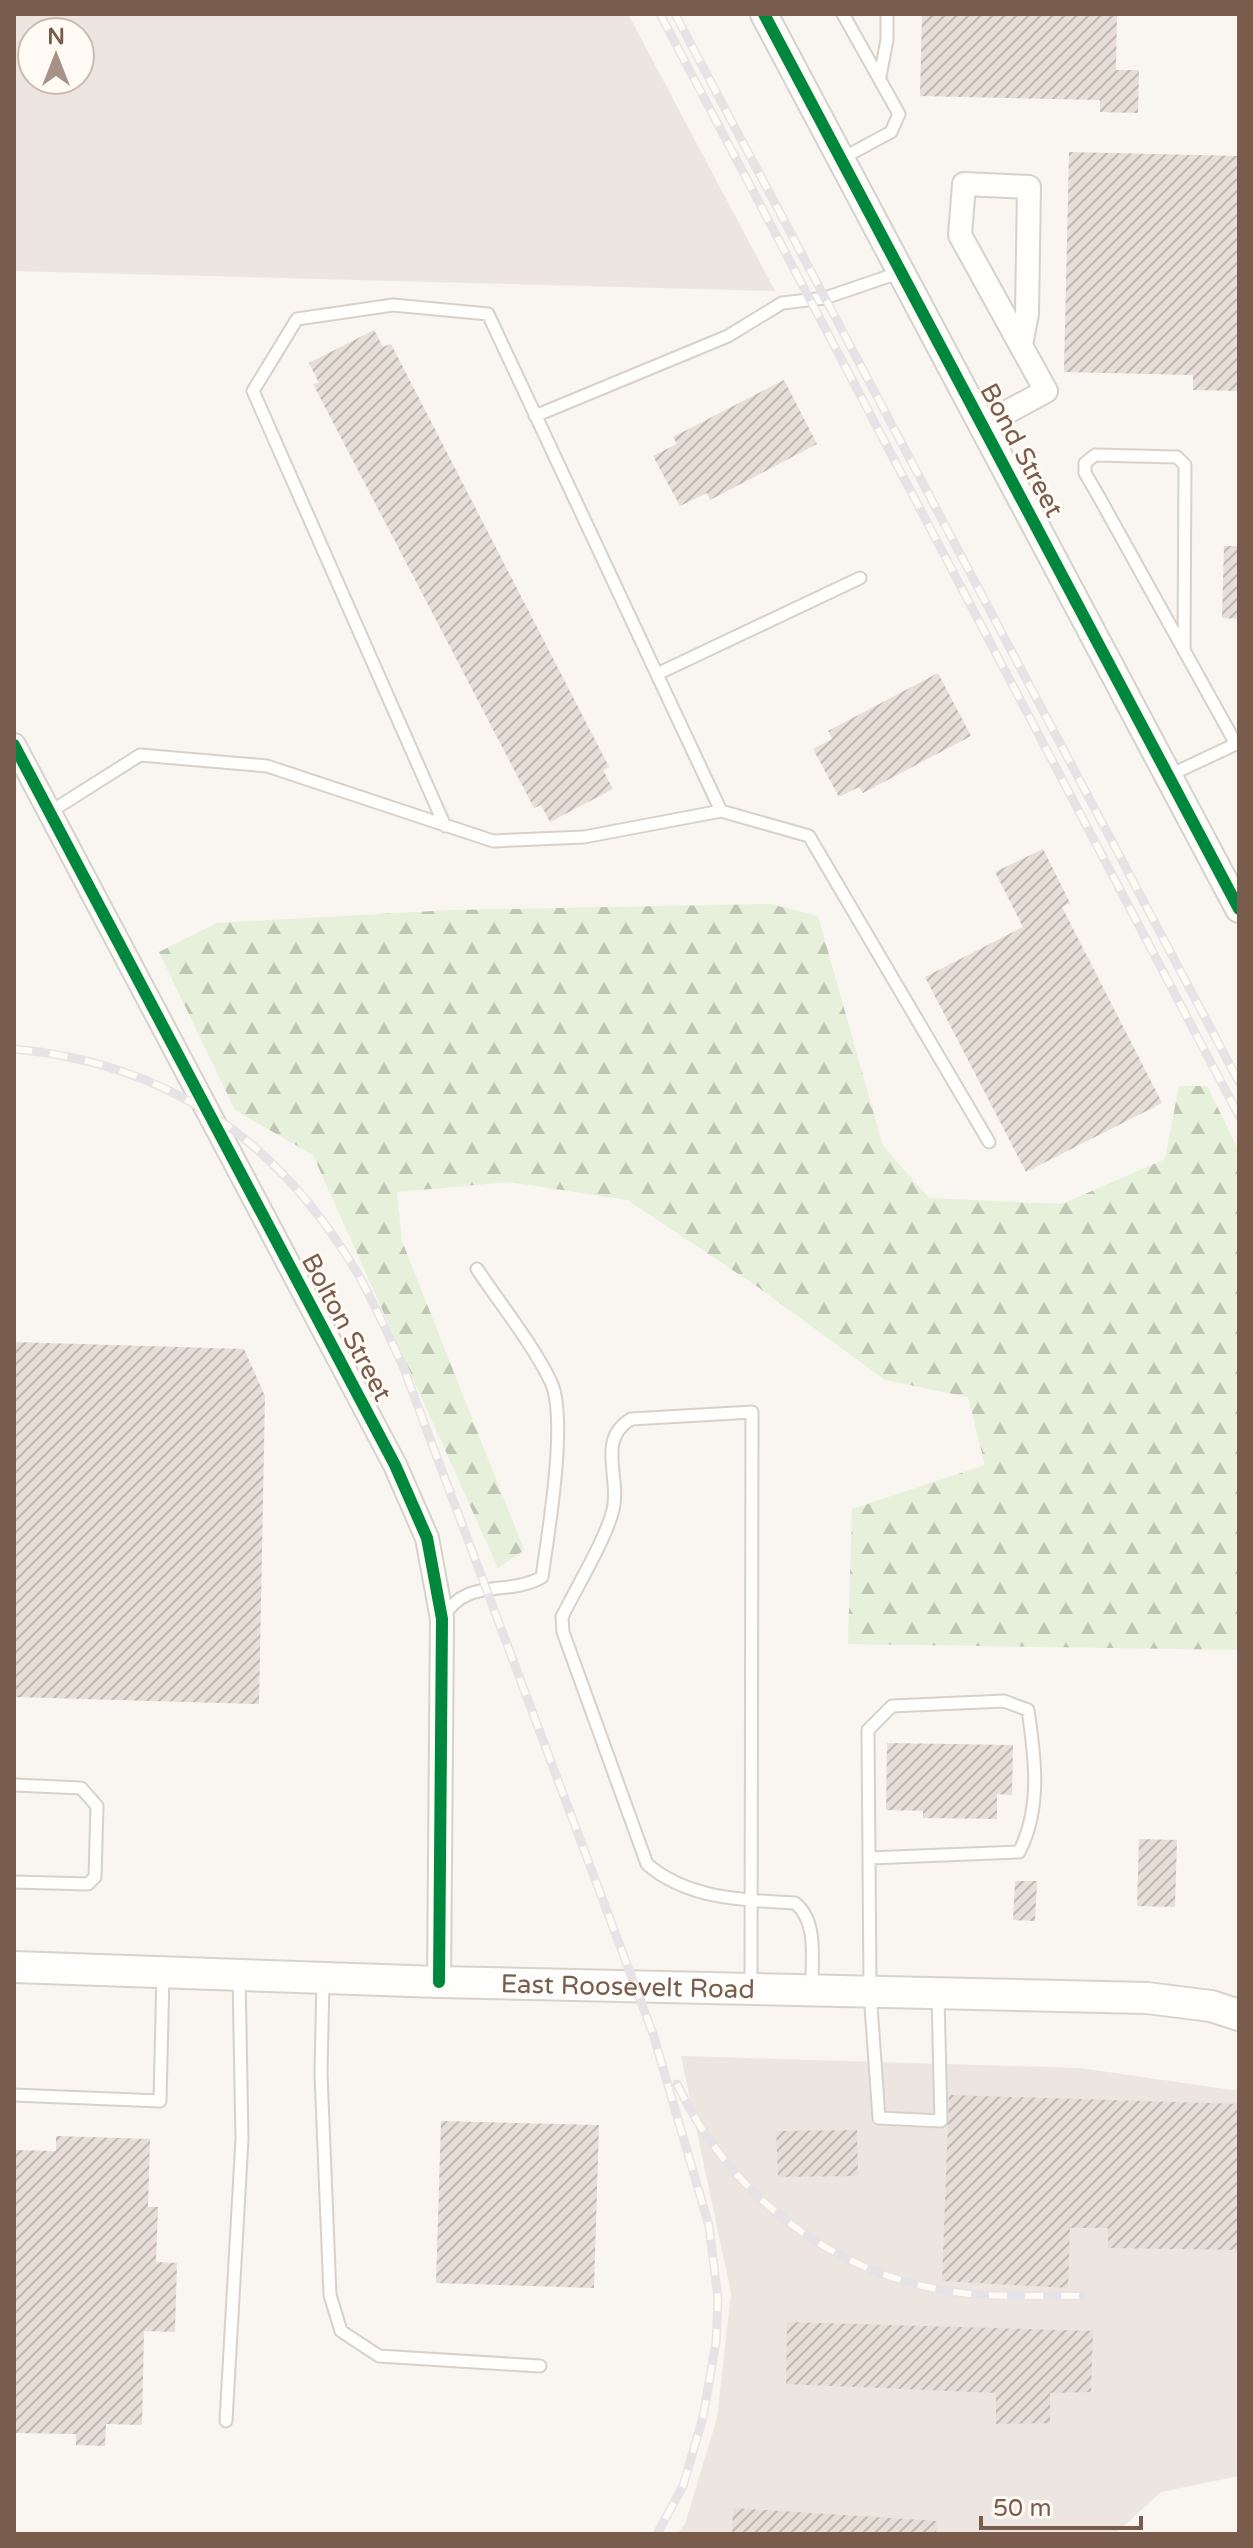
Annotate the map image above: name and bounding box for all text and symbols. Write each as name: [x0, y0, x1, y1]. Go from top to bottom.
north arrow: [16, 16, 96, 96]
text: N: [47, 24, 65, 50]
street label: Bond Street: [973, 378, 1070, 522]
street label: Bolton Street: [295, 1248, 398, 1406]
street label: East Roosevelt Road: [500, 1968, 755, 2005]
scale bar: [981, 2480, 1141, 2530]
text: 50 m: [993, 2494, 1051, 2523]

